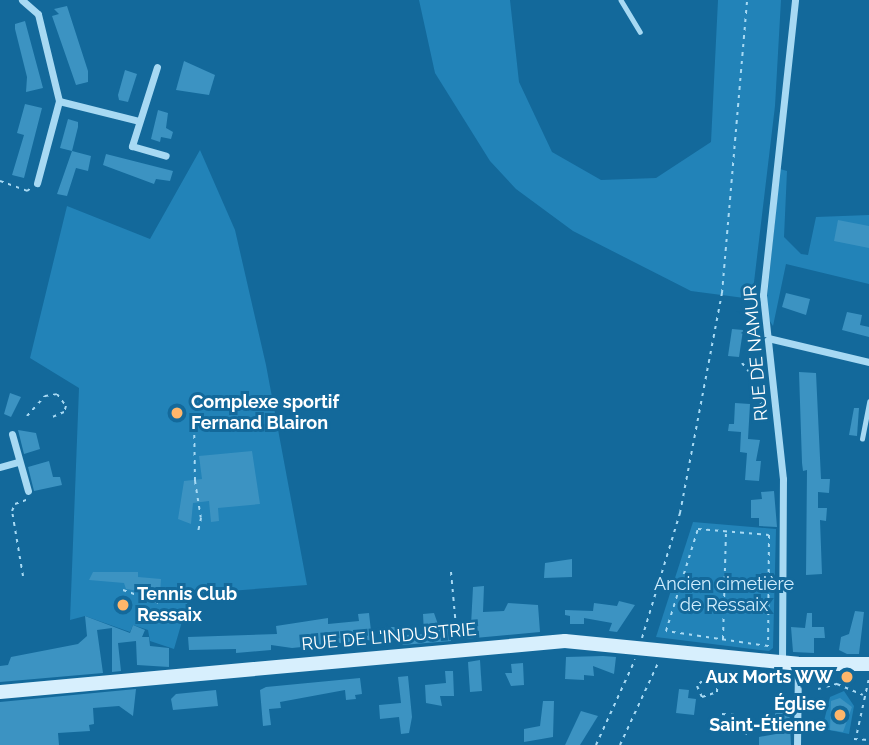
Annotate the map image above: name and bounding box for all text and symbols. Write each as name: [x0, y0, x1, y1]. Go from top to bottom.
street label: RUE DE NAMUR: [739, 284, 773, 422]
place label: Complexe sportif Fernand Blairon: [191, 392, 339, 434]
marker: Complexe sportif Fernand Blairon: [169, 405, 185, 421]
park label: Ancien cimetière de Ressaix: [654, 574, 794, 616]
place label: Tennis Club Ressaix: [137, 584, 237, 626]
marker: Tennis Club Ressaix: [115, 597, 131, 613]
street label: RUE DE L'INDUSTRIE: [301, 619, 477, 655]
place label: Aux Morts WW: [705, 666, 833, 688]
marker: Aux Morts WW: [839, 669, 855, 685]
place label: Église Saint-Étienne: [709, 694, 826, 736]
marker: Église Saint-Étienne: [832, 707, 848, 723]

